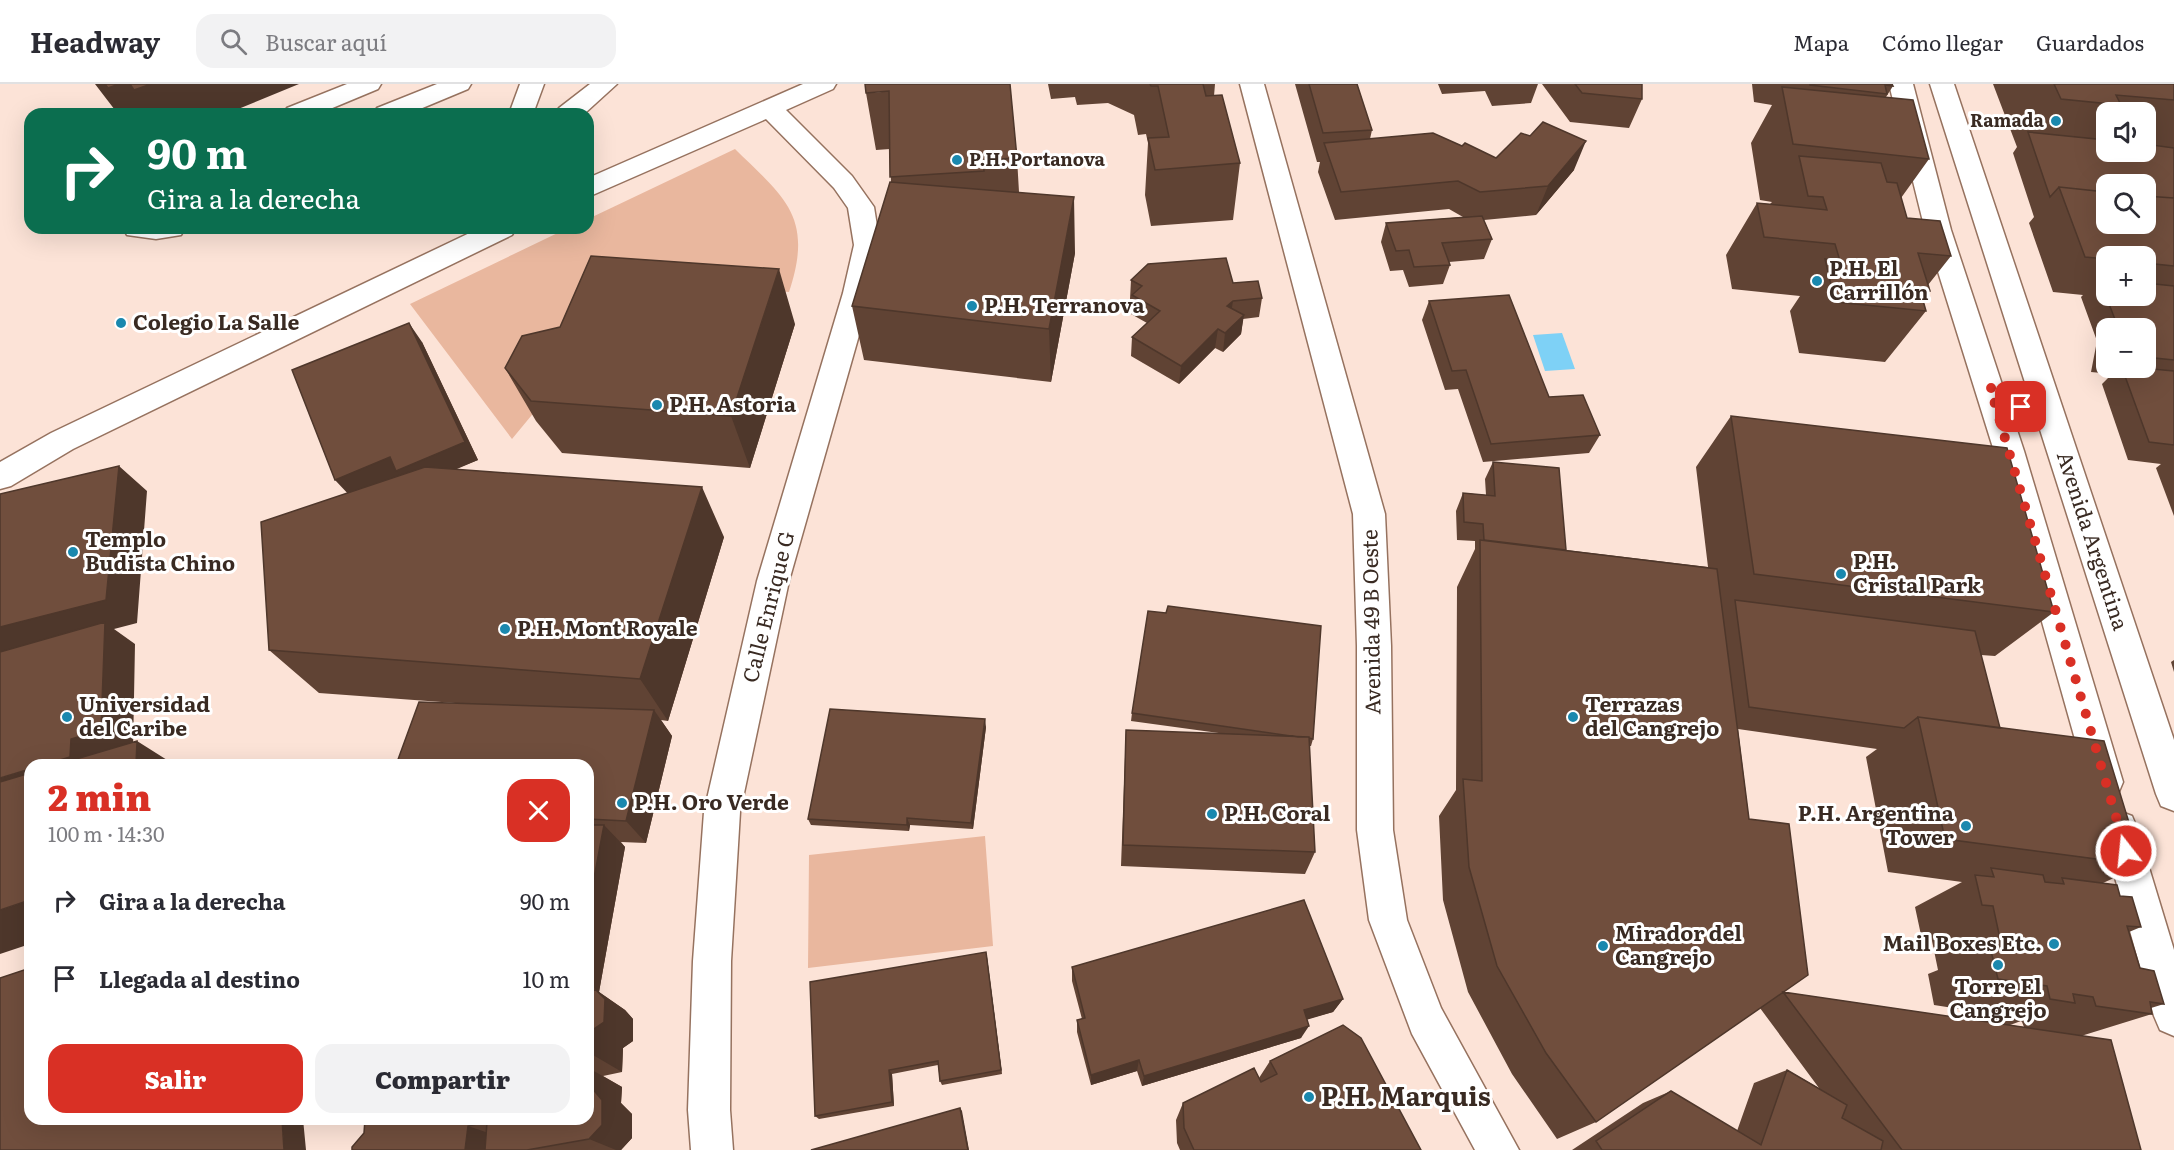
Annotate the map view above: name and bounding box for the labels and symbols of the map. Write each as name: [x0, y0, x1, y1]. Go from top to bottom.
place label: Ramada: [1970, 106, 2045, 133]
marker: Ramada: [2049, 114, 2063, 128]
place label: P.H. Portanova: [969, 145, 1106, 172]
marker: P.H. Portanova: [950, 153, 964, 167]
place label: P.H. El Carrillón: [1829, 251, 1929, 306]
marker: P.H. El Carrillón: [1810, 274, 1824, 288]
place label: P.H. Terranova: [984, 288, 1145, 319]
marker: P.H. Terranova: [965, 299, 979, 313]
place label: Colegio La Salle: [133, 305, 300, 336]
marker: Colegio La Salle: [114, 316, 128, 330]
pin: [1995, 381, 2046, 432]
place label: P.H. Astoria: [669, 387, 797, 418]
marker: P.H. Astoria: [650, 398, 664, 412]
street label: Avenida Argentina: [2051, 447, 2138, 634]
place label: Templo Budista Chino: [85, 522, 235, 577]
street label: Calle Enrique G: [733, 527, 800, 686]
street label: Avenida 49 B Oeste: [1352, 529, 1387, 715]
place label: P.H. Cristal Park: [1853, 544, 1982, 599]
marker: Templo Budista Chino: [66, 545, 80, 559]
marker: P.H. Cristal Park: [1834, 567, 1848, 581]
place label: P.H. Mont Royale: [517, 611, 698, 642]
marker: P.H. Mont Royale: [498, 622, 512, 636]
place label: Universidad del Caribe: [79, 687, 210, 742]
place label: Terrazas del Cangrejo: [1585, 687, 1719, 742]
marker: Universidad del Caribe: [60, 710, 74, 724]
marker: Terrazas del Cangrejo: [1566, 710, 1580, 724]
place label: P.H. Oro Verde: [634, 785, 789, 816]
marker: P.H. Oro Verde: [615, 796, 629, 810]
place label: P.H. Coral: [1224, 796, 1331, 827]
place label: P.H. Argentina Tower: [1798, 796, 1955, 851]
marker: P.H. Coral: [1205, 807, 1219, 821]
marker: P.H. Argentina Tower: [1959, 819, 1973, 833]
position arrow: [2094, 819, 2158, 883]
place label: Mirador del Cangrejo: [1615, 916, 1742, 971]
place label: Mail Boxes Etc.: [1883, 926, 2042, 957]
marker: Mail Boxes Etc.: [2047, 937, 2061, 951]
marker: Mirador del Cangrejo: [1596, 939, 1610, 953]
marker: Torre El Cangrejo: [1991, 958, 2005, 972]
place label: Torre El Cangrejo: [1949, 969, 2047, 1024]
place label: P.H. Marquis: [1321, 1075, 1491, 1114]
marker: P.H. Marquis: [1302, 1090, 1316, 1104]

